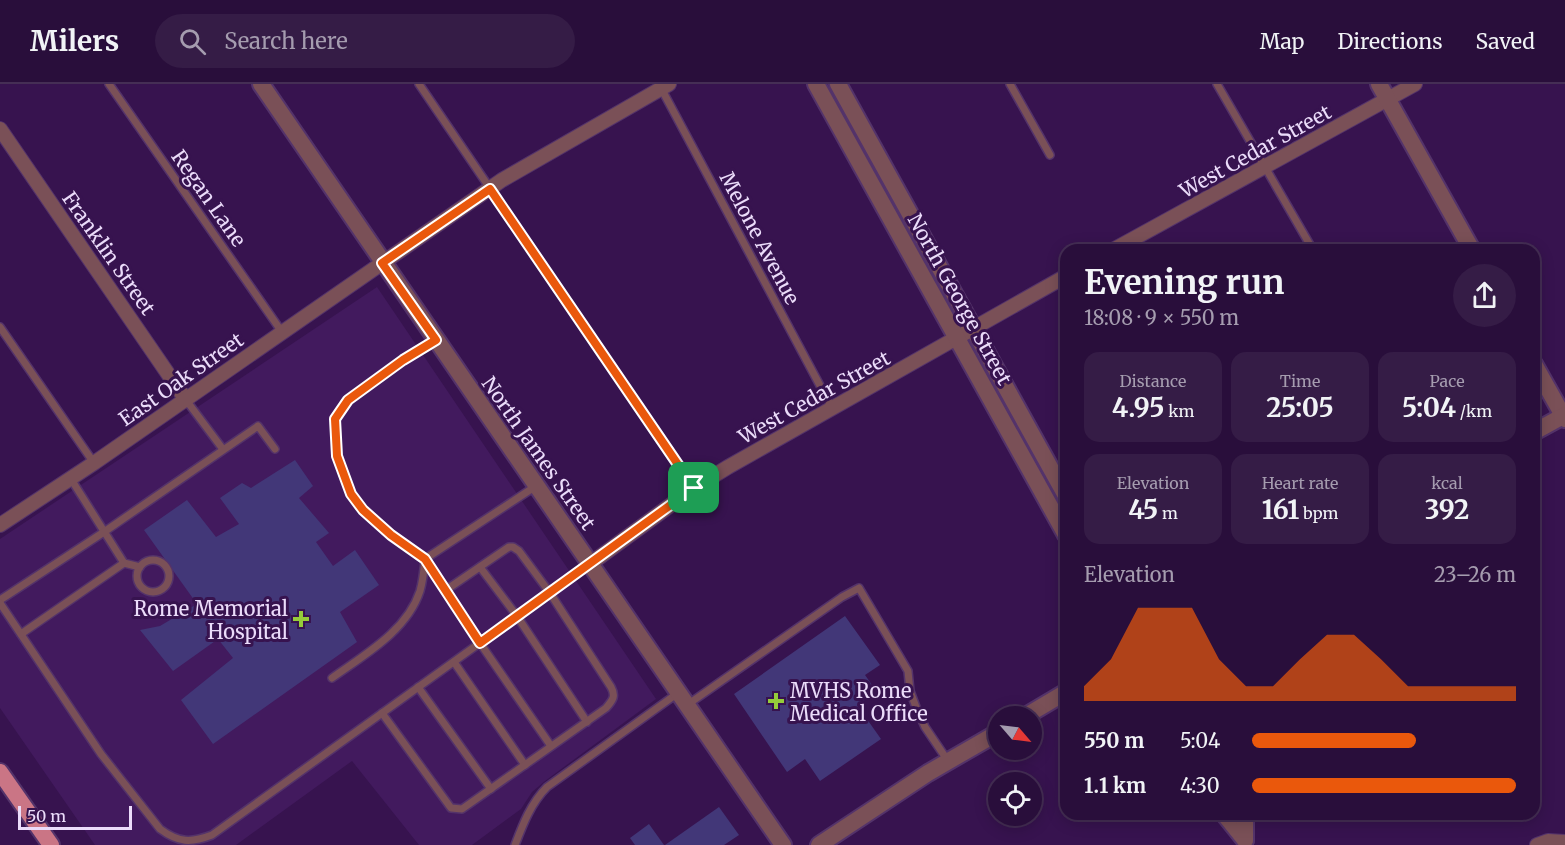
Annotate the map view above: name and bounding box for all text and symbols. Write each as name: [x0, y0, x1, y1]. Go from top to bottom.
search box: [155, 14, 575, 68]
text: Milers: [30, 23, 119, 59]
icon: search: [176, 25, 209, 58]
text: Search here: [224, 27, 348, 55]
text: Map: [1260, 28, 1304, 55]
text: Directions: [1337, 28, 1442, 55]
text: Saved: [1475, 28, 1535, 55]
street label: West Cedar Street: [1174, 99, 1335, 203]
street label: Regan Lane: [166, 145, 252, 251]
street label: Melone Avenue: [715, 167, 805, 309]
street label: Franklin Street: [57, 186, 161, 320]
street label: North George Street: [903, 209, 1018, 389]
text: Evening run: [1084, 262, 1284, 303]
button: share: [1453, 264, 1516, 327]
text: 18:08 · 9 × 550 m: [1084, 305, 1239, 330]
street label: East Oak Street: [114, 327, 248, 431]
street label: West Cedar Street: [733, 345, 894, 449]
text: Distance: [1120, 371, 1186, 391]
text: Time: [1280, 371, 1320, 391]
text: Pace: [1430, 371, 1465, 391]
street label: North James Street: [477, 372, 601, 535]
text: 4.95: [1112, 391, 1164, 424]
text: 25:05: [1266, 391, 1334, 424]
text: 5:04: [1402, 391, 1456, 424]
text: km: [1164, 401, 1194, 421]
text: /km: [1456, 401, 1492, 421]
pin: [668, 462, 719, 513]
icon: arrive: [677, 471, 710, 504]
text: Elevation: [1117, 473, 1189, 493]
text: Heart rate: [1262, 473, 1338, 493]
text: kcal: [1431, 473, 1463, 493]
text: 45: [1128, 493, 1158, 526]
text: 161: [1262, 493, 1299, 526]
text: 392: [1425, 493, 1469, 526]
text: m: [1158, 503, 1178, 523]
text: bpm: [1299, 503, 1338, 523]
text: Elevation: [1084, 562, 1175, 587]
text: 23–26 m: [1434, 562, 1516, 587]
place label: Rome Memorial Hospital: [134, 596, 288, 644]
marker: Rome Memorial Hospital: [292, 610, 310, 628]
place label: MVHS Rome Medical Office: [790, 678, 928, 726]
marker: MVHS Rome Medical Office: [767, 692, 785, 710]
north arrow: [988, 706, 1042, 760]
map controls: [988, 706, 1042, 826]
text: 550 m: [1084, 728, 1144, 753]
text: 5:04: [1180, 728, 1220, 753]
button: locate: [988, 772, 1042, 826]
text: 1.1 km: [1084, 773, 1146, 798]
text: 4:30: [1180, 773, 1220, 798]
scale bar: [18, 803, 132, 830]
text: 50 m: [27, 806, 66, 826]

